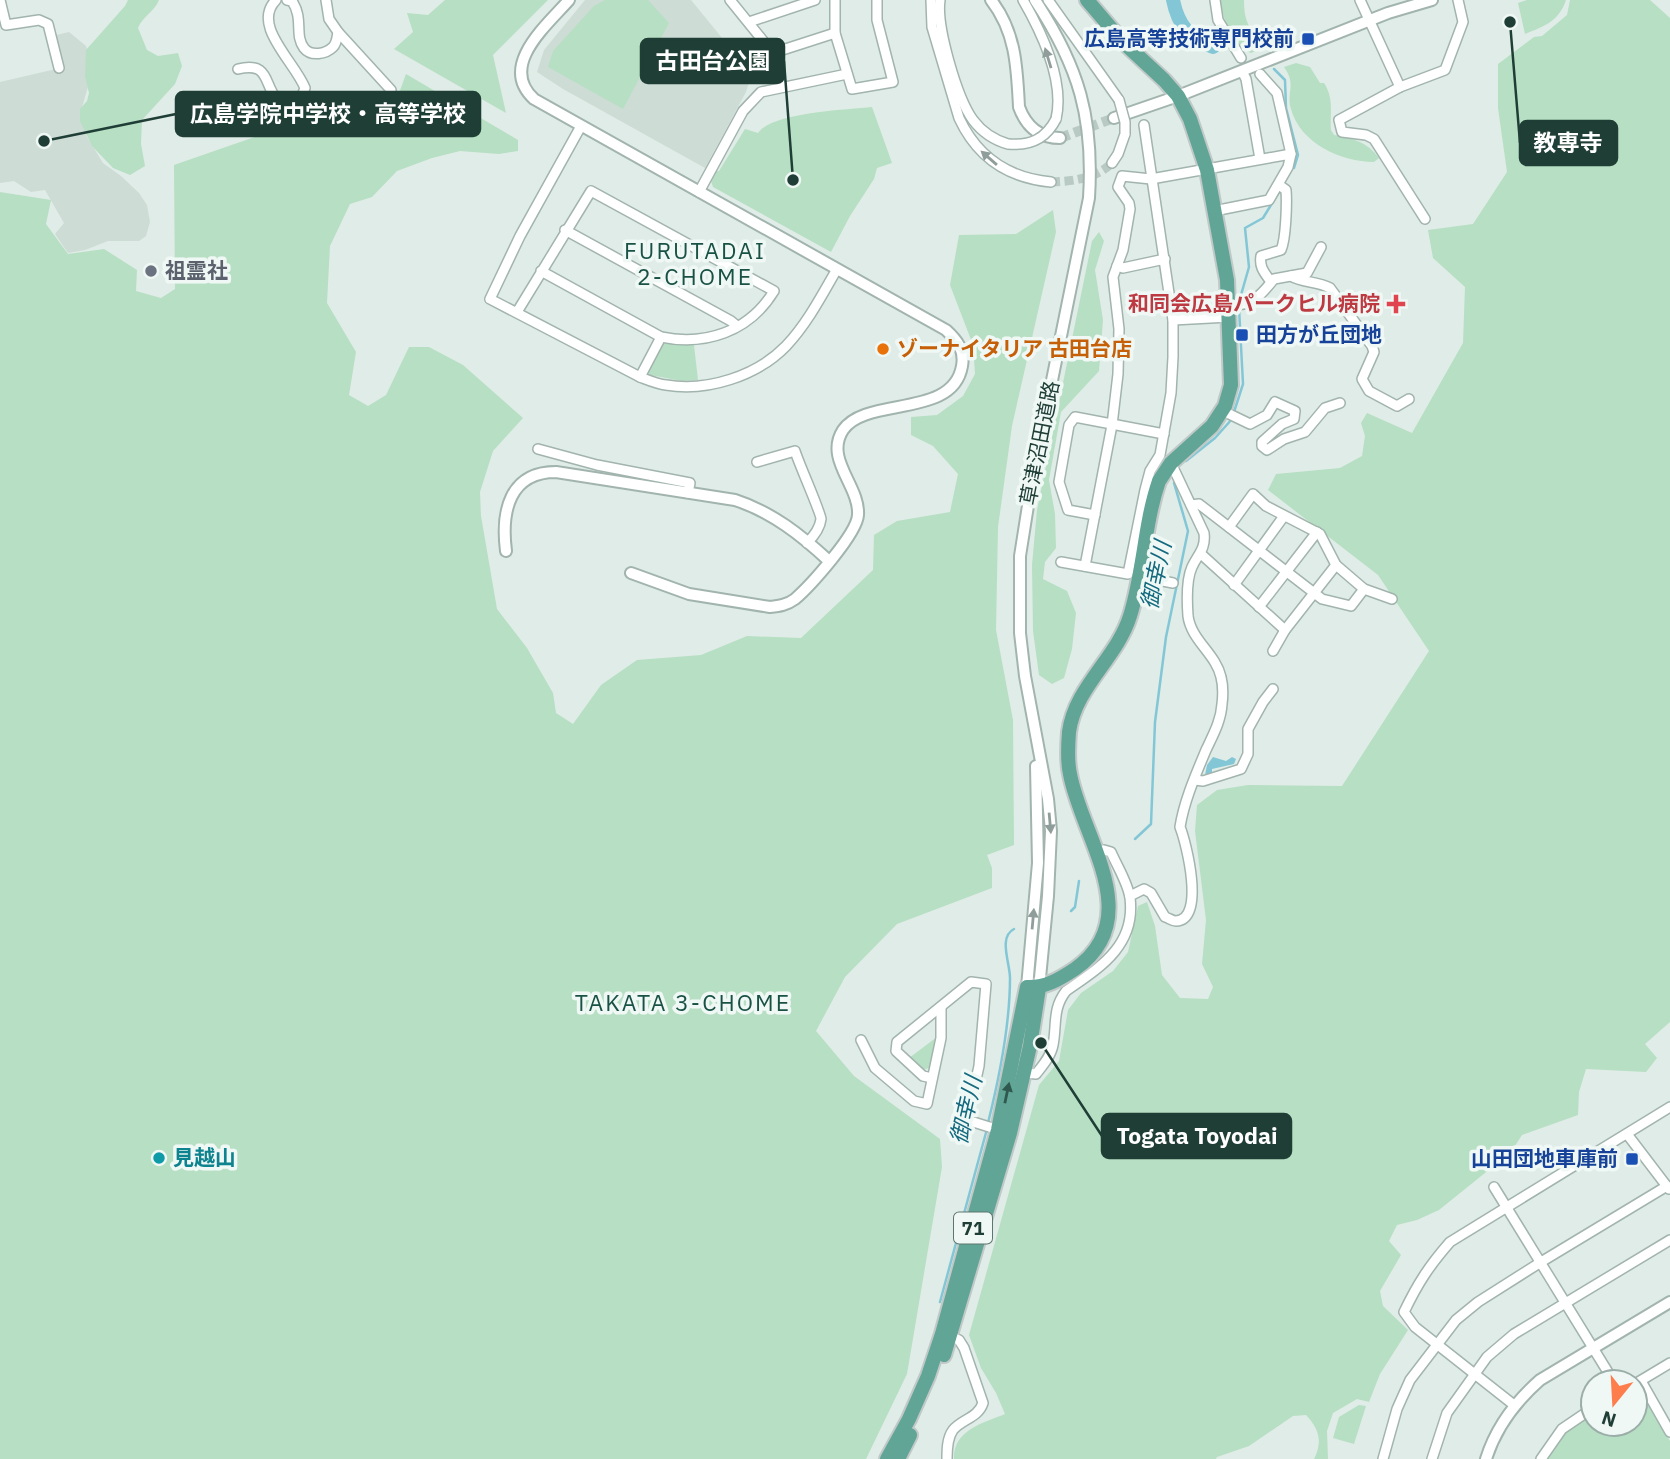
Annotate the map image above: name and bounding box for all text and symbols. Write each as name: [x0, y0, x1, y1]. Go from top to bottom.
place label: 広島高等技術専門校前: [1084, 24, 1294, 52]
marker: 広島高等技術専門校前: [1300, 31, 1316, 47]
callout: 古田台公園: [641, 39, 784, 83]
text: 古田台公園: [656, 45, 771, 75]
one-way arrow: [1043, 47, 1053, 68]
callout: 広島学院中学校・高等学校: [176, 92, 480, 136]
text: 広島学院中学校・高等学校: [190, 98, 466, 128]
callout: 教専寺: [1520, 121, 1617, 165]
text: 教専寺: [1534, 127, 1603, 157]
one-way arrow: [980, 151, 997, 166]
district label: FURUTADAI 2-CHOME: [624, 235, 766, 291]
place label: 祖霊社: [165, 256, 228, 284]
marker: 祖霊社: [143, 263, 159, 279]
place label: 和同会広島パークヒル病院: [1128, 289, 1380, 317]
marker: 和同会広島パークヒル病院: [1386, 294, 1406, 314]
place label: 田方が丘団地: [1256, 320, 1382, 348]
marker: 田方が丘団地: [1234, 327, 1250, 343]
place label: ゾーナイタリア 古田台店: [897, 334, 1132, 362]
marker: ゾーナイタリア 古田台店: [875, 341, 891, 357]
street label: 草津沼田道路: [1013, 378, 1065, 507]
water label: 御幸川: [1133, 535, 1177, 612]
one-way arrow: [1045, 812, 1056, 834]
one-way arrow: [1028, 908, 1039, 930]
district label: TAKATA 3-CHOME: [575, 987, 791, 1017]
water label: 御幸川: [943, 1070, 988, 1147]
one-way arrow: [1001, 1082, 1012, 1104]
callout: Togata Toyodai: [1102, 1114, 1291, 1158]
text: Togata Toyodai: [1116, 1120, 1278, 1150]
place label: 見越山: [173, 1143, 236, 1171]
place label: 山田団地車庫前: [1471, 1144, 1618, 1172]
marker: 見越山: [151, 1150, 167, 1166]
marker: 山田団地車庫前: [1624, 1151, 1640, 1167]
road number: 71: [954, 1212, 992, 1244]
north arrow: [1579, 1368, 1649, 1438]
text: N: [1598, 1406, 1619, 1433]

